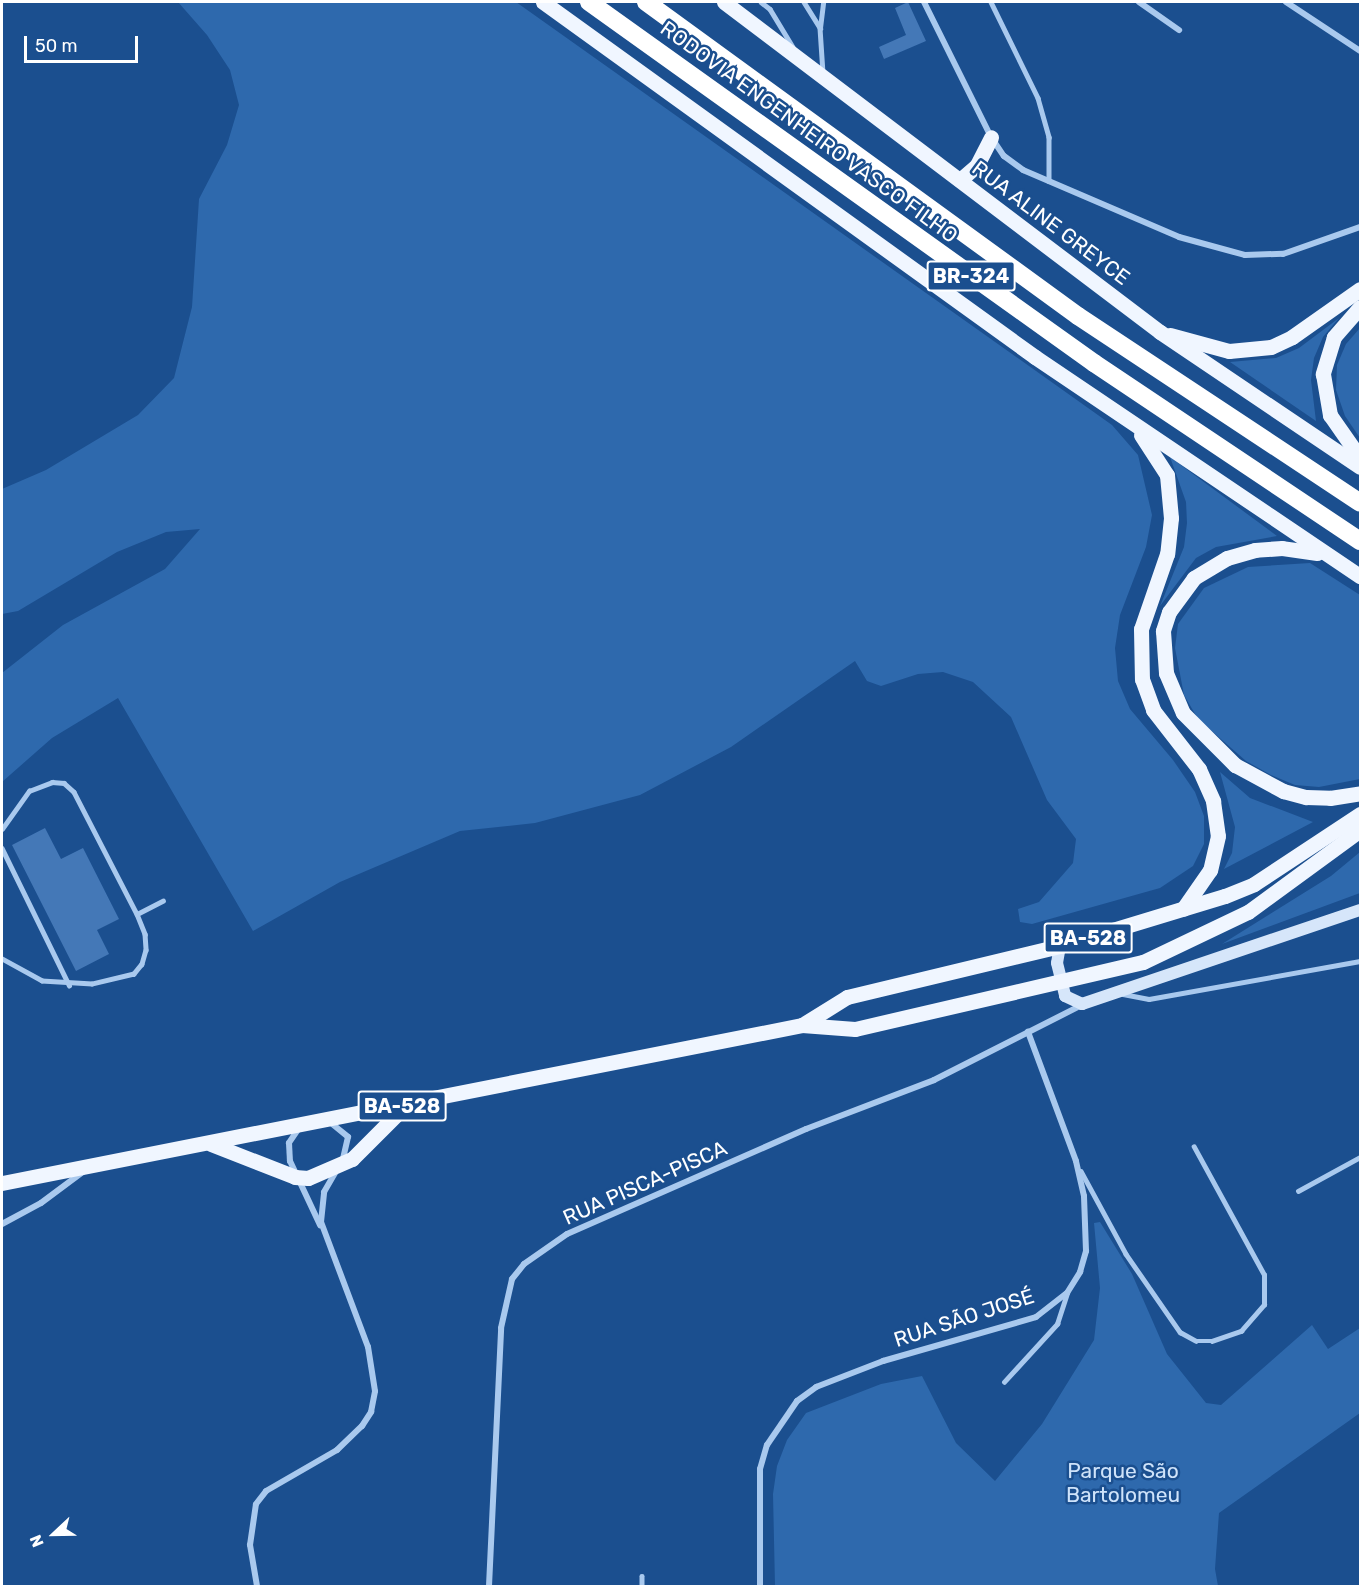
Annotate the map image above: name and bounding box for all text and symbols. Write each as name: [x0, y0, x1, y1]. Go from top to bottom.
street label: RODOVIA ENGENHEIRO VASCO FILHO: [655, 15, 963, 249]
scale bar: [27, 24, 141, 62]
text: 50 m: [35, 35, 78, 57]
street label: RUA ALINE GREYCE: [967, 155, 1135, 291]
road number: BR-324: [926, 259, 1016, 293]
road number: BA-528: [1043, 921, 1133, 955]
road number: BA-528: [357, 1089, 447, 1123]
street label: RUA PISCA-PISCA: [559, 1135, 731, 1231]
street label: RUA SÃO JOSÉ: [890, 1283, 1038, 1353]
park label: Parque São Bartolomeu: [1066, 1458, 1180, 1508]
north arrow: [24, 1504, 84, 1564]
text: N: [26, 1532, 48, 1550]

